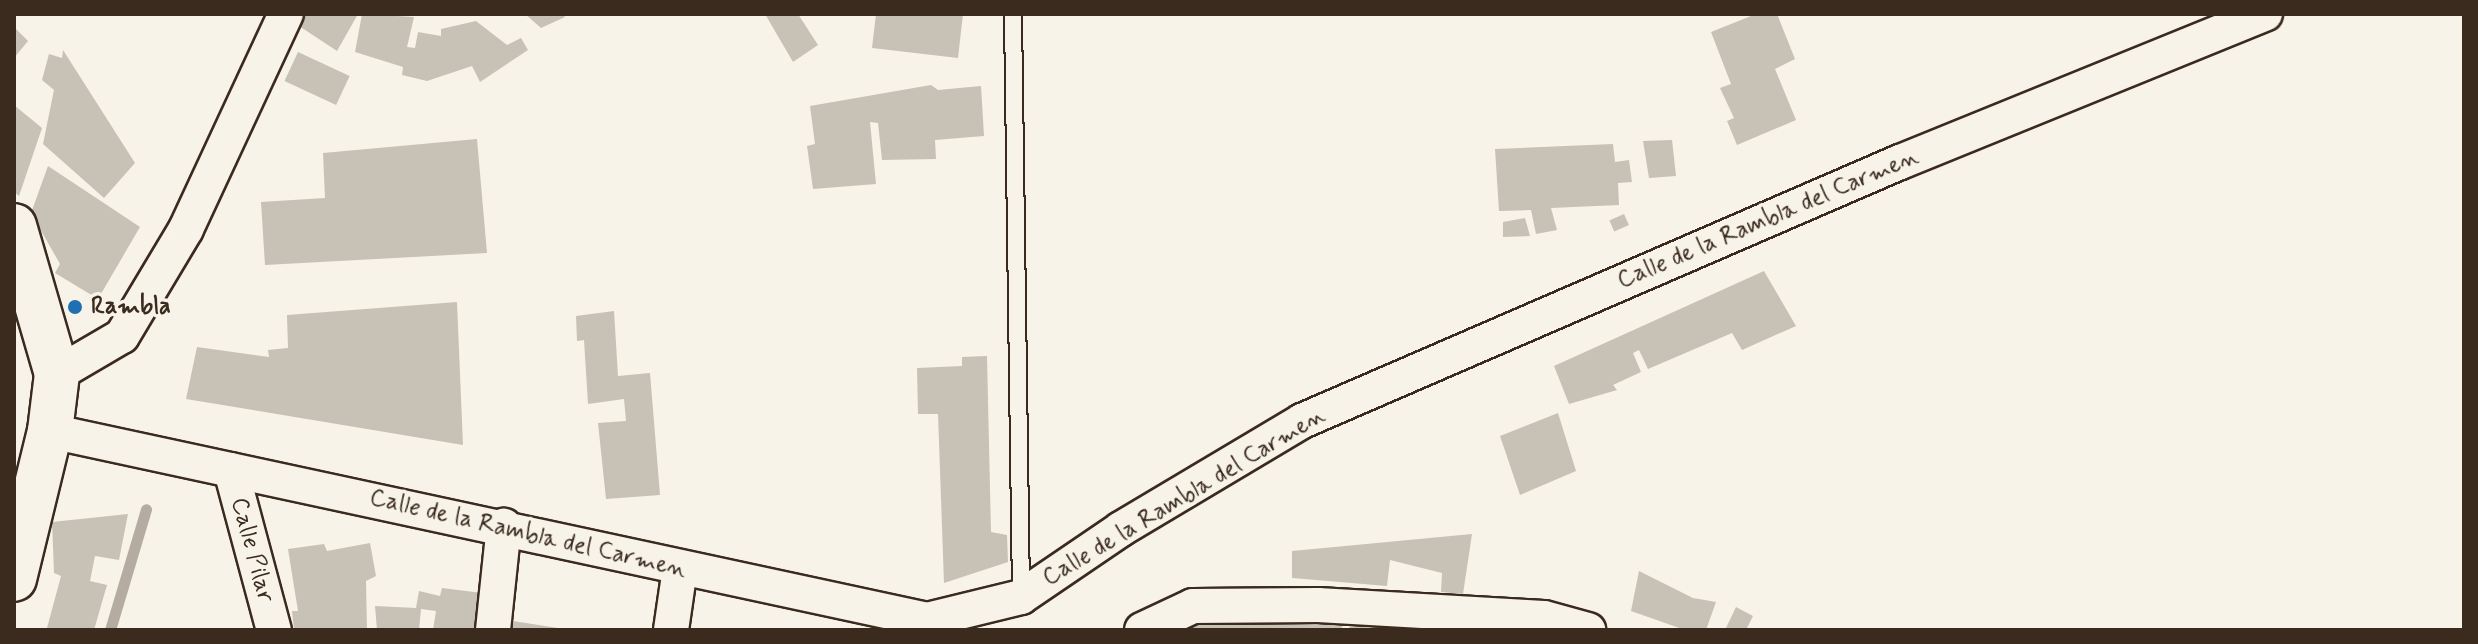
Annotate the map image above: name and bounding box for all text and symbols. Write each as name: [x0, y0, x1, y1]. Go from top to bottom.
street label: Calle de la Rambla del Carmen: [1614, 143, 1922, 295]
place label: Rambla: [91, 293, 171, 321]
marker: Rambla: [66, 298, 84, 316]
street label: Calle de la Rambla del Carmen: [1039, 402, 1329, 592]
street label: Calle de la Rambla del Carmen: [368, 484, 688, 584]
street label: Calle Pilar: [224, 495, 280, 605]

